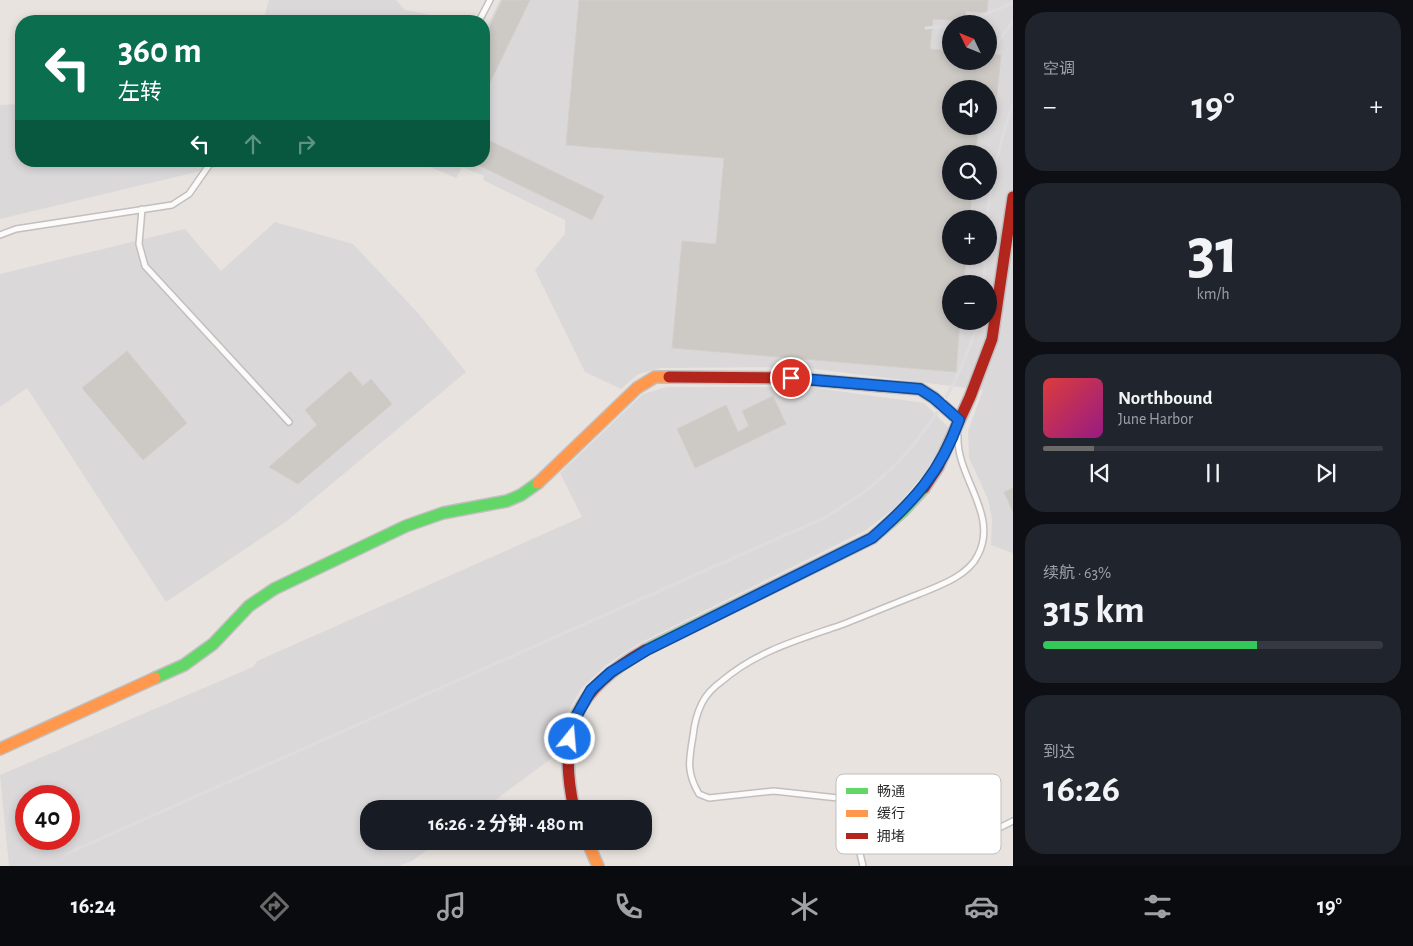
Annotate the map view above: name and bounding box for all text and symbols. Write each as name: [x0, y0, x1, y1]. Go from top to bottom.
north arrow: [942, 15, 998, 70]
map controls: [942, 15, 997, 330]
text: 360 m: [118, 34, 202, 69]
icon: left: [35, 35, 100, 100]
text: 空调: [1043, 61, 1075, 77]
button: sound: [942, 80, 997, 135]
text: 左转: [118, 81, 162, 103]
text: 19°: [1191, 88, 1235, 126]
text: −: [1043, 93, 1056, 121]
text: +: [1370, 93, 1383, 121]
icon: left: [186, 130, 214, 158]
icon: ahead: [239, 130, 267, 158]
icon: right: [292, 130, 320, 158]
button: search: [942, 145, 997, 200]
button: +: [942, 210, 997, 265]
text: 31: [1187, 220, 1239, 285]
button: −: [942, 275, 997, 330]
text: km/h: [1196, 286, 1230, 302]
pin: [770, 357, 812, 399]
icon: arrive: [777, 364, 805, 392]
text: Northbound: [1118, 389, 1213, 408]
text: June Harbor: [1118, 411, 1193, 427]
icon: previous: [1086, 459, 1114, 487]
icon: pause: [1199, 459, 1227, 487]
icon: next: [1312, 459, 1340, 487]
text: 续航 · 63%: [1043, 565, 1111, 581]
text: 315 km: [1043, 592, 1145, 630]
position arrow: [543, 712, 595, 764]
text: 到达: [1043, 744, 1075, 760]
text: 16:26: [1043, 771, 1120, 809]
legend: [836, 774, 1001, 854]
text: 畅通: [877, 784, 905, 799]
speed limit sign: 40: [15, 785, 80, 850]
text: 缓行: [877, 806, 905, 821]
text: 16:26 · 2 分钟 · 480 m: [428, 815, 584, 834]
text: 拥堵: [877, 829, 905, 844]
icon: directions: [257, 889, 292, 924]
icon: music: [434, 889, 469, 924]
icon: phone: [611, 889, 646, 924]
icon: climate: [787, 889, 822, 924]
icon: car: [964, 889, 999, 924]
icon: filters: [1140, 889, 1175, 924]
text: 16:24: [71, 895, 116, 917]
text: 19°: [1317, 895, 1342, 917]

